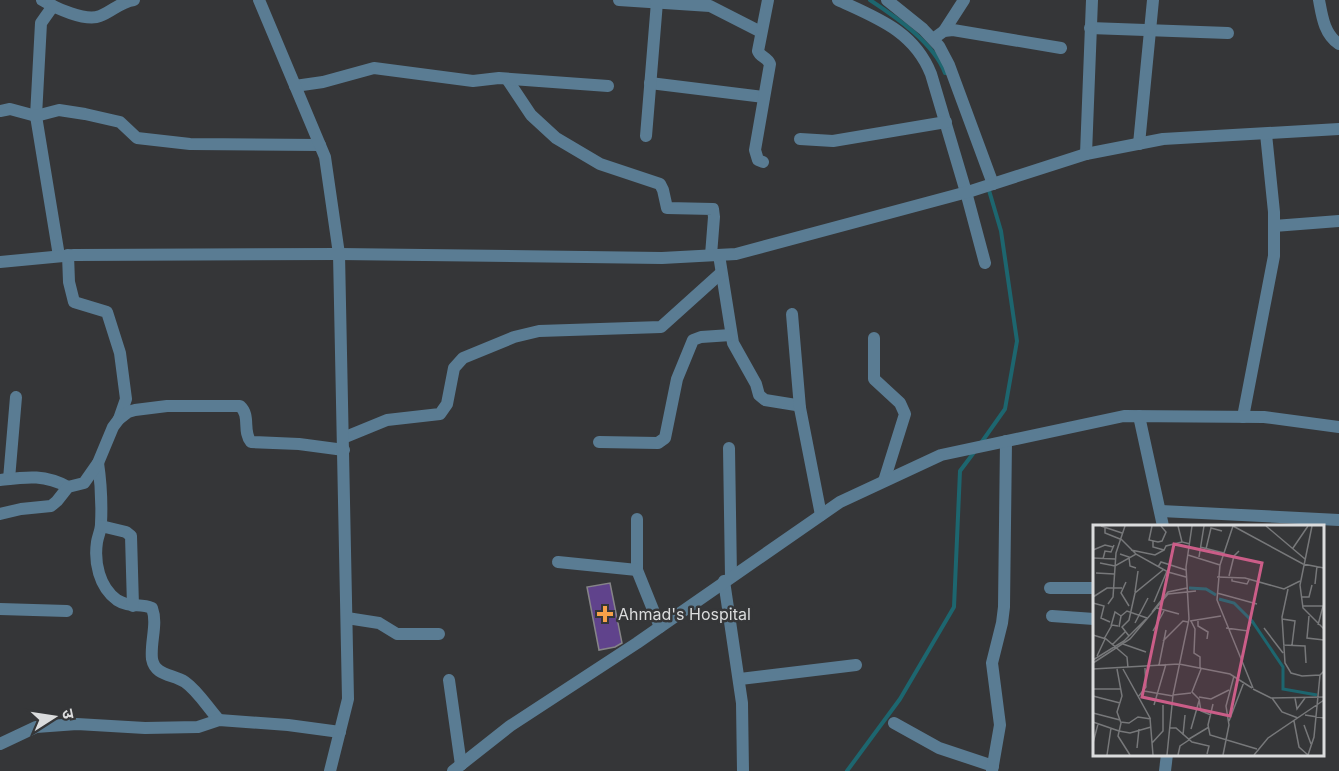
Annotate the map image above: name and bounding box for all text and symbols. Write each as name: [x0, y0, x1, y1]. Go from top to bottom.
inset map: [1093, 525, 1324, 756]
place label: Ahmad's Hospital: [618, 604, 751, 624]
marker: Ahmad's Hospital: [596, 605, 614, 623]
north arrow: [24, 687, 84, 747]
text: उ: [58, 707, 80, 721]

